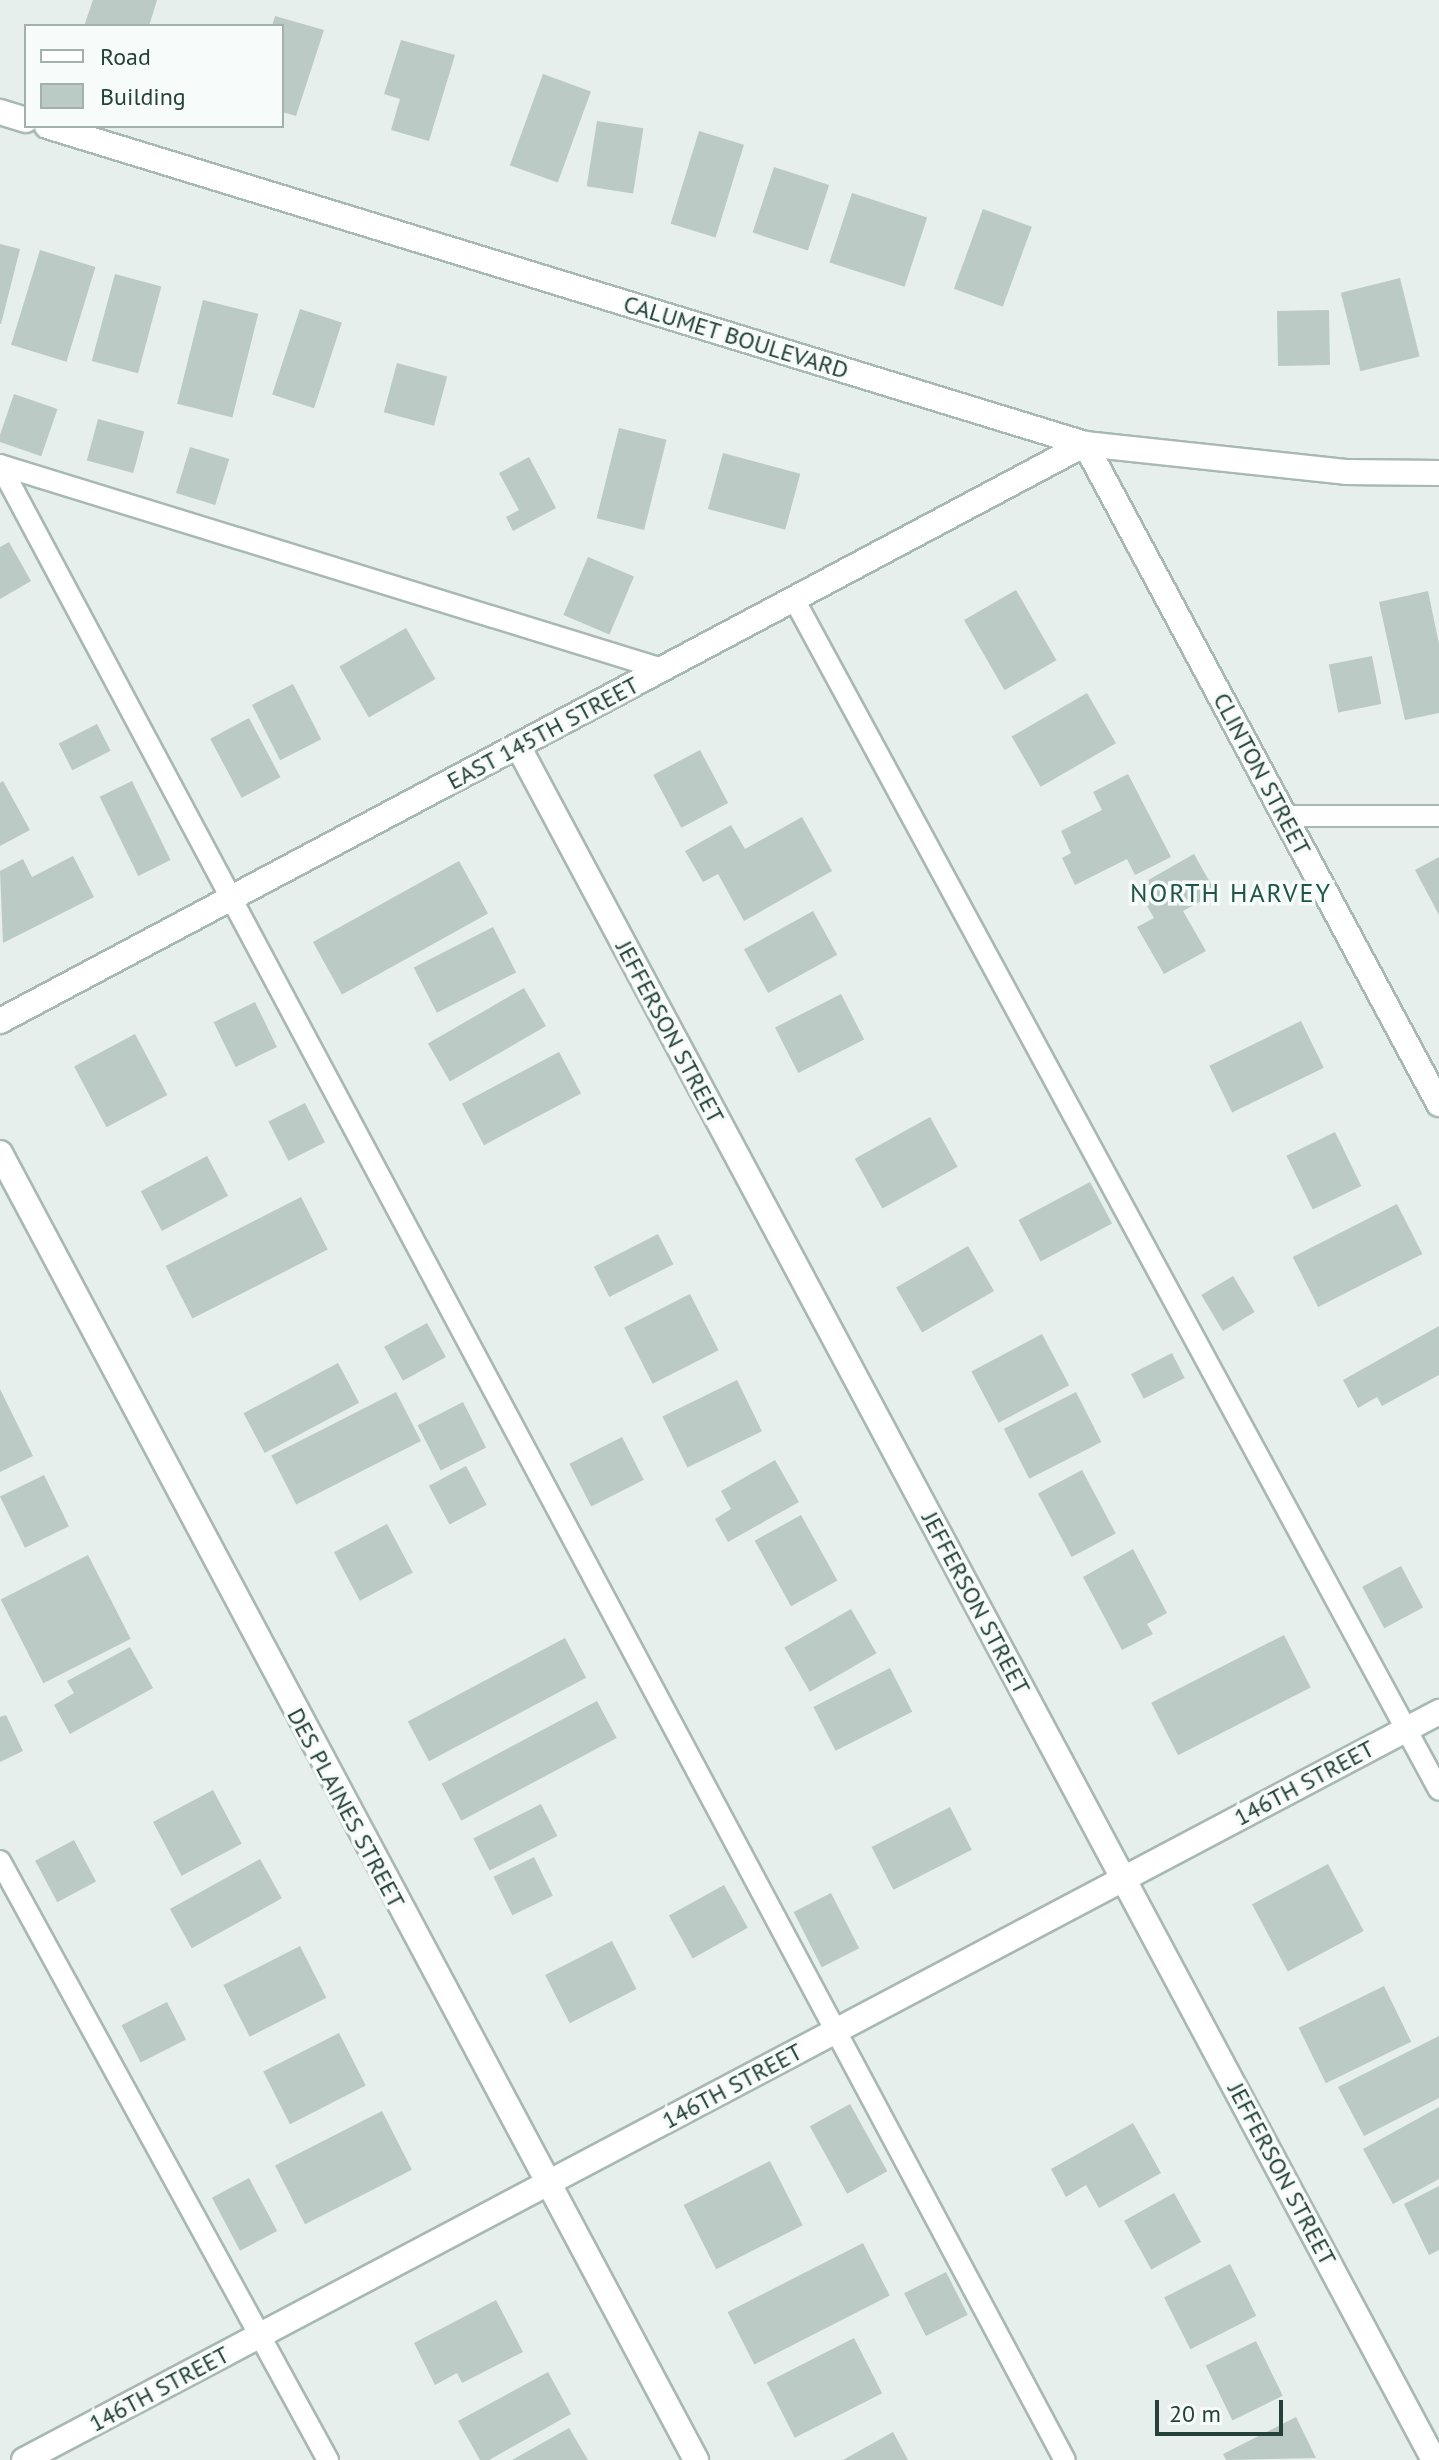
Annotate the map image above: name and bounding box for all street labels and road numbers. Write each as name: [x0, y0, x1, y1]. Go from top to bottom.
street label: CALUMET BOULEVARD: [620, 289, 852, 385]
street label: EAST 145TH STREET: [442, 670, 644, 796]
street label: CLINTON STREET: [1207, 688, 1317, 860]
street label: JEFFERSON STREET: [610, 936, 730, 1128]
street label: JEFFERSON STREET: [916, 1507, 1036, 1699]
street label: DES PLAINES STREET: [281, 1703, 411, 1913]
street label: 146TH STREET: [1229, 1734, 1379, 1832]
street label: 146TH STREET: [657, 2037, 807, 2135]
street label: JEFFERSON STREET: [1222, 2078, 1342, 2270]
street label: 146TH STREET: [84, 2340, 234, 2438]

